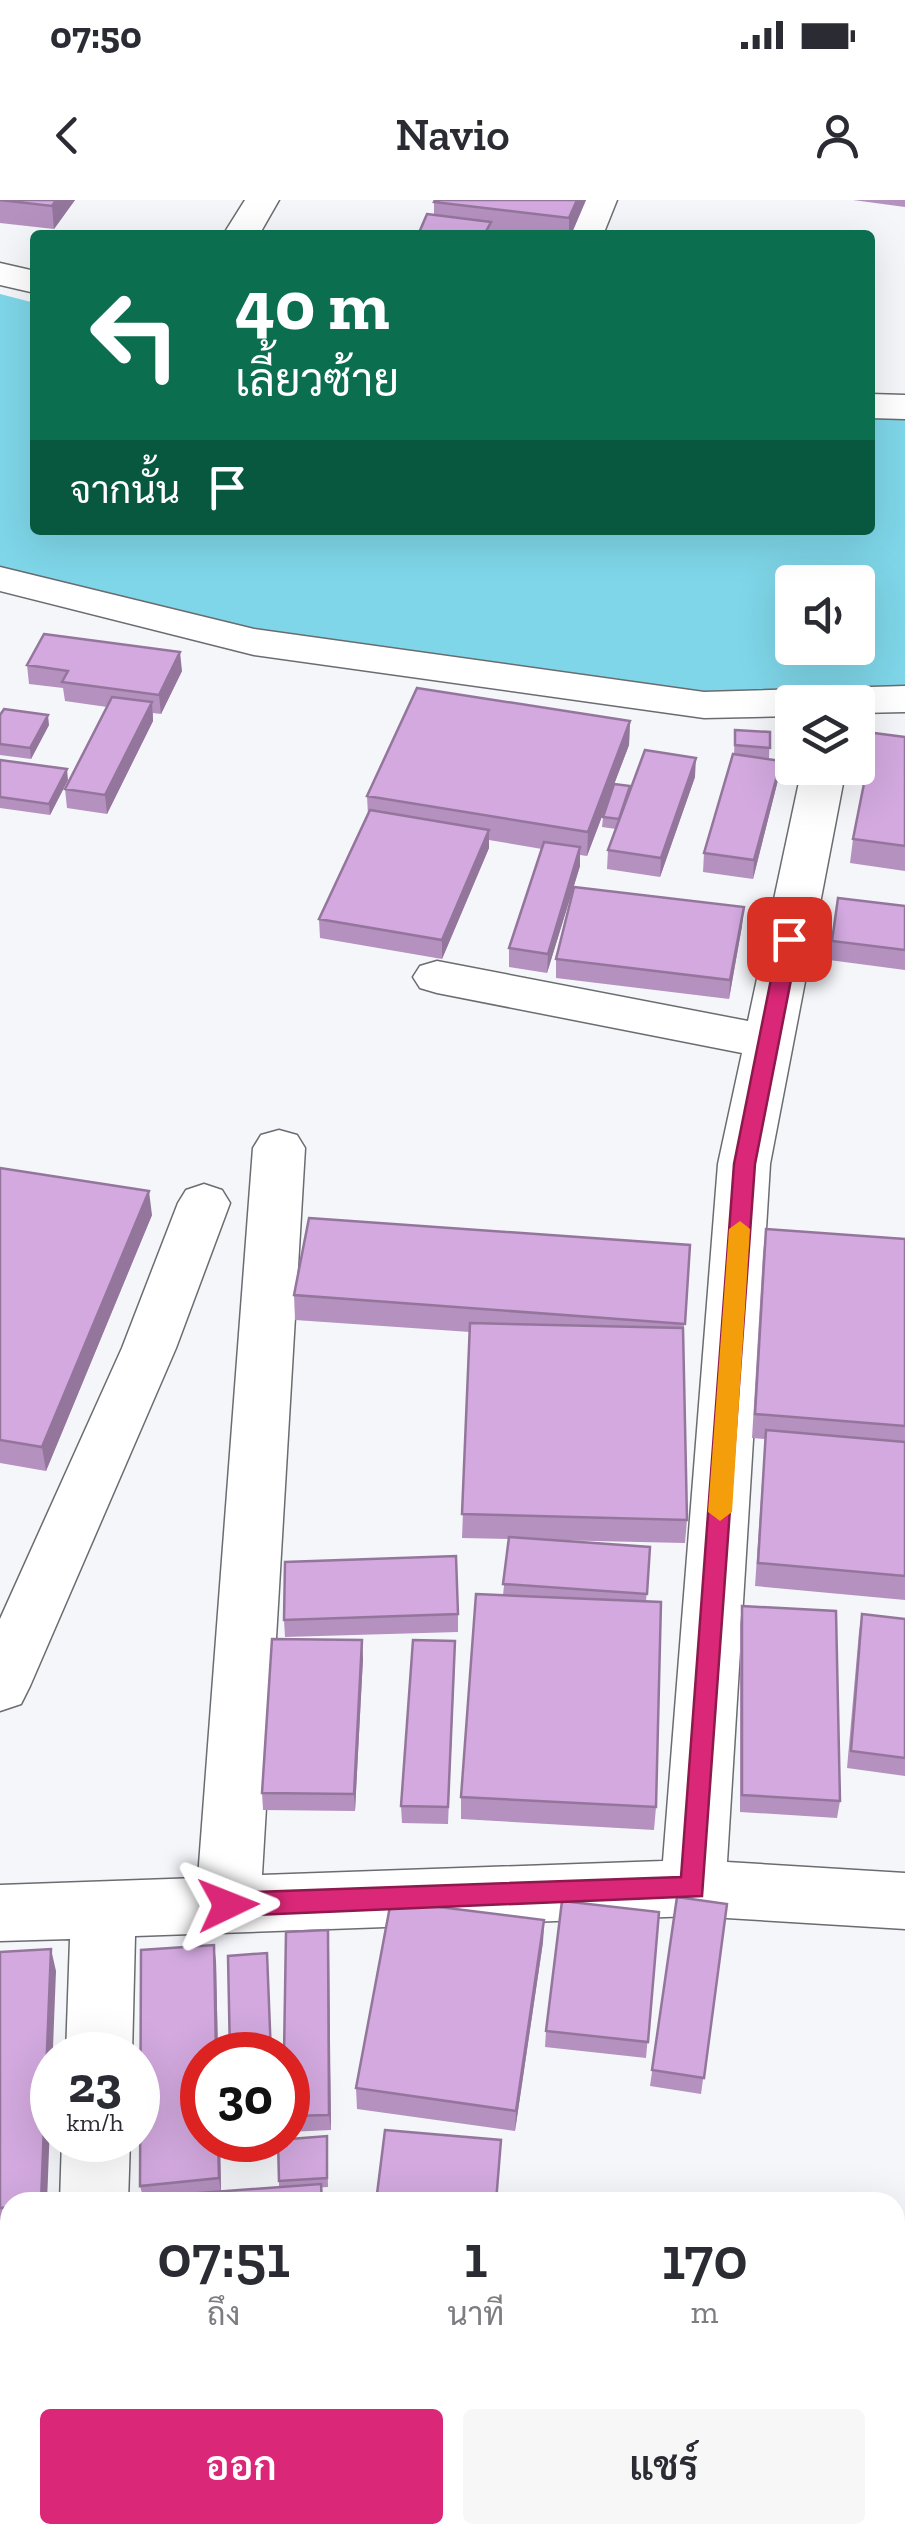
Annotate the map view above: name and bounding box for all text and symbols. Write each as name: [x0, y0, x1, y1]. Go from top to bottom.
text: 07:50: [50, 12, 142, 58]
icon: back: [40, 108, 95, 163]
text: Navio: [395, 108, 510, 162]
icon: person: [810, 108, 865, 163]
text: 40 m: [235, 263, 390, 347]
icon: left: [70, 270, 200, 400]
text: เลี้ยวซ้าย: [235, 354, 399, 408]
icon: arrive: [200, 460, 255, 515]
text: จากนั้น: [70, 467, 180, 513]
map controls: [775, 565, 875, 785]
button: sound: [775, 565, 875, 665]
button: layers: [775, 685, 875, 785]
pin: [747, 897, 832, 982]
icon: arrive: [762, 912, 817, 967]
position arrow: [176, 1853, 280, 1957]
speed limit sign: 30: [180, 2032, 310, 2162]
text: 23: [68, 2055, 122, 2115]
text: km/h: [66, 2107, 124, 2137]
text: 07:51: [157, 2220, 290, 2292]
text: 1: [464, 2220, 488, 2292]
text: 170: [661, 2222, 748, 2294]
text: m: [691, 2293, 718, 2331]
text: ถึง: [207, 2295, 240, 2333]
text: นาที: [447, 2295, 504, 2333]
button: ออก: [40, 2409, 443, 2524]
button: แชร์: [463, 2409, 865, 2524]

